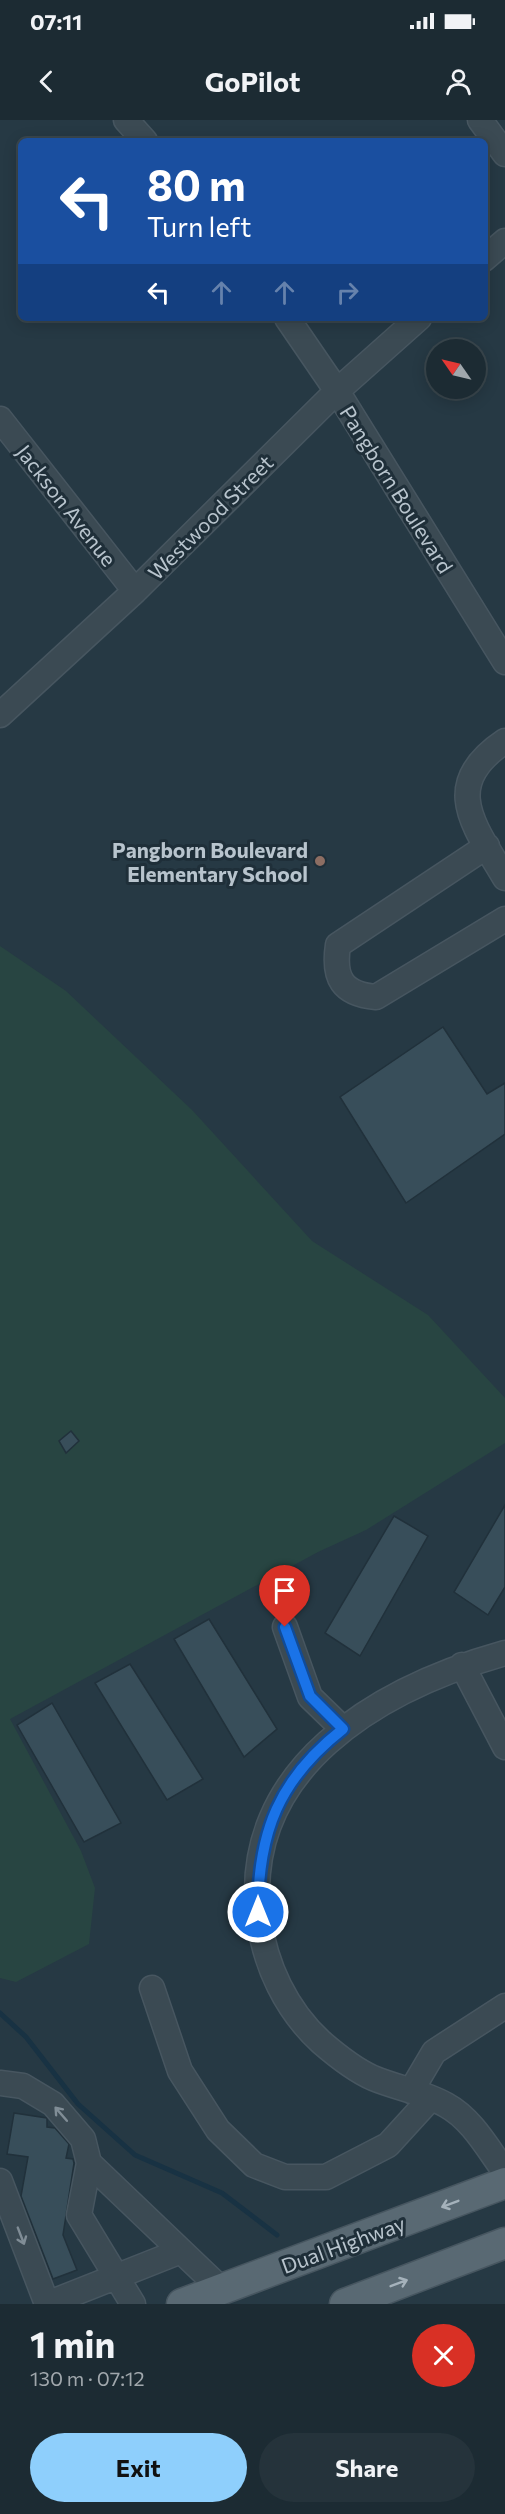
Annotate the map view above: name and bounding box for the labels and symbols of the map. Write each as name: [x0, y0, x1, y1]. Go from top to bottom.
north arrow: [426, 339, 486, 399]
street label: Pangborn Boulevard: [335, 401, 459, 577]
street label: Jackson Avenue: [12, 439, 122, 571]
street label: Westwood Street: [142, 449, 278, 585]
place label: Pangborn Boulevard Elementary School: [112, 837, 308, 886]
marker: Pangborn Boulevard Elementary School: [313, 854, 327, 868]
pin: [259, 1565, 310, 1627]
position arrow: [226, 1880, 290, 1944]
one-way arrow: [54, 2107, 68, 2122]
one-way arrow: [441, 2199, 460, 2210]
street label: Dual Highway: [278, 2210, 409, 2278]
one-way arrow: [16, 2226, 27, 2245]
one-way arrow: [389, 2277, 408, 2288]

